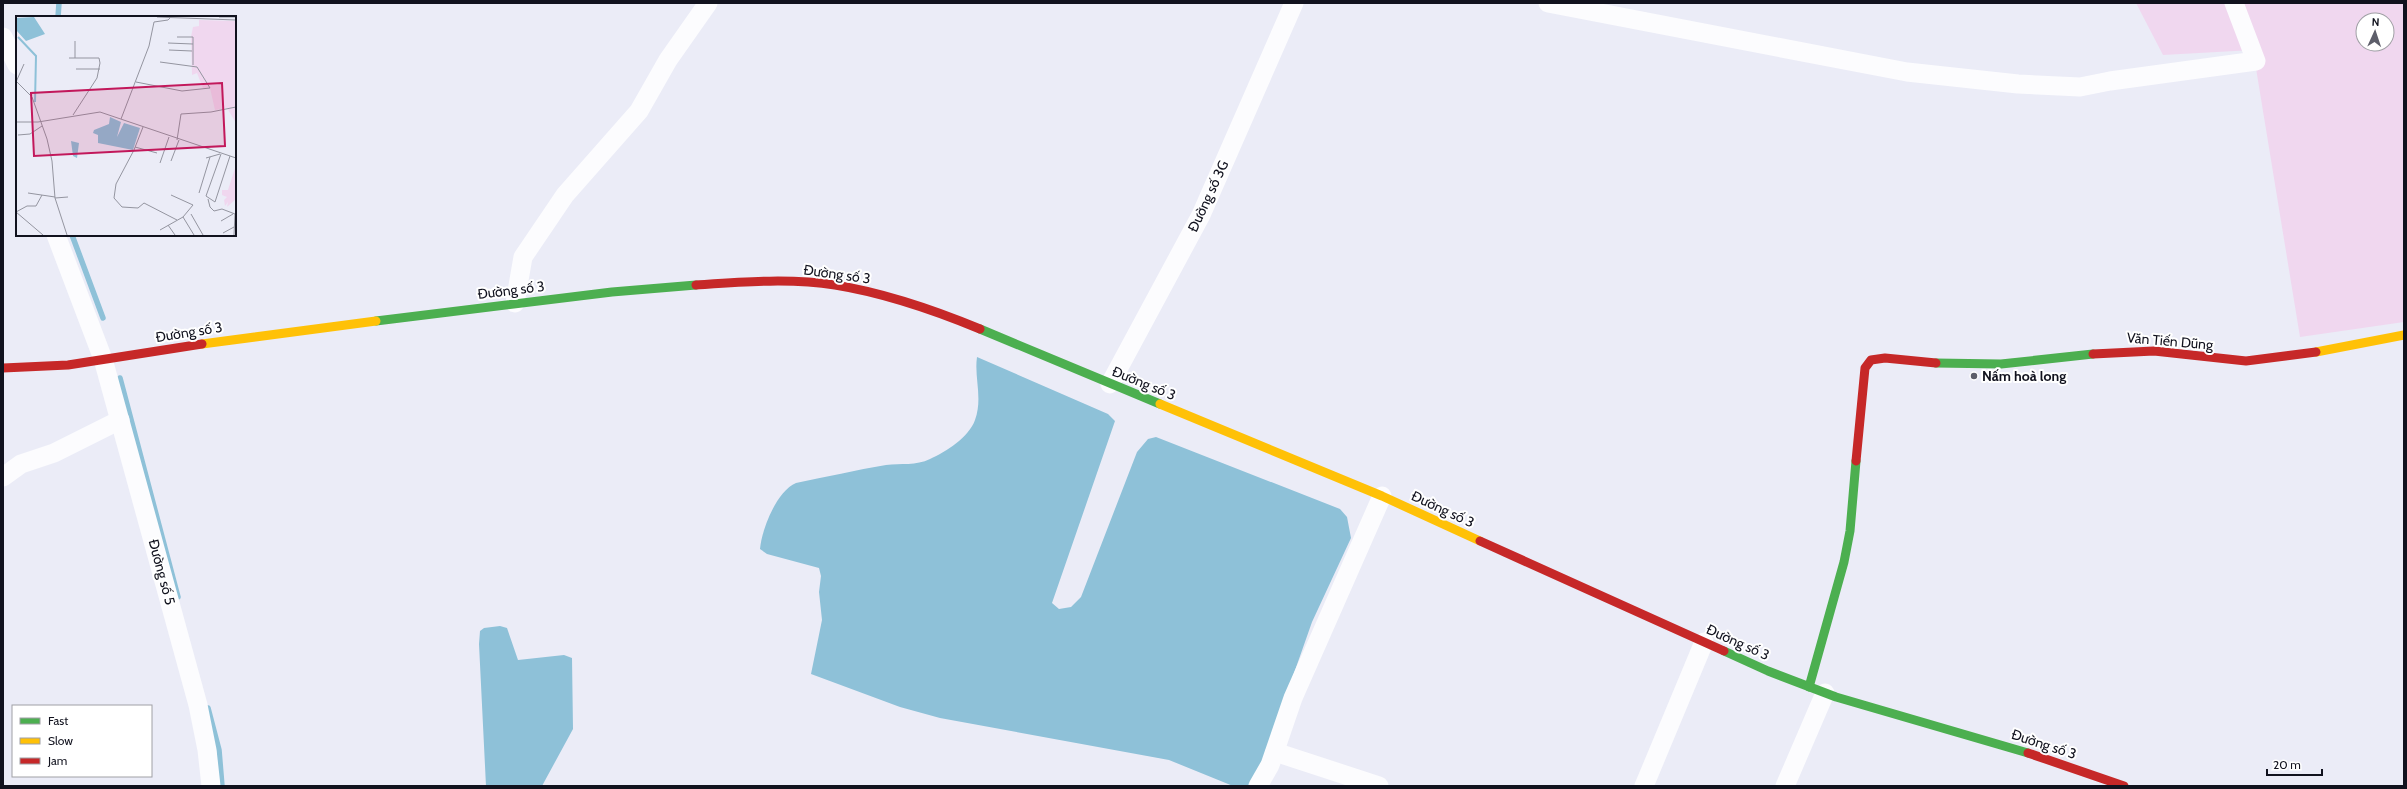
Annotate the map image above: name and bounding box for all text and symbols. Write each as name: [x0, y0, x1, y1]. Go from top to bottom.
north arrow: [2355, 12, 2395, 52]
text: N: [2371, 15, 2380, 29]
inset map: [16, 16, 236, 236]
street label: Đường số 3G: [1184, 157, 1232, 235]
street label: Đường số 3: [802, 260, 872, 288]
street label: Đường số 3: [476, 277, 546, 303]
street label: Đường số 3: [154, 318, 224, 346]
street label: Văn Tiến Dũng: [2126, 328, 2215, 354]
street label: Đường số 3: [1109, 362, 1179, 404]
place label: Nấm hoà long: [1982, 367, 2066, 385]
marker: Nấm hoà long: [1969, 371, 1979, 381]
street label: Đường số 3: [1409, 487, 1477, 531]
street label: Đường số 5: [145, 537, 179, 607]
street label: Đường số 3: [1704, 620, 1772, 664]
legend: [12, 705, 152, 777]
text: Fast: [48, 713, 68, 728]
street label: Đường số 3: [2009, 725, 2079, 763]
text: Slow: [48, 733, 73, 748]
scale bar: [2267, 751, 2322, 777]
text: Jam: [47, 753, 67, 768]
text: 20 m: [2273, 757, 2301, 772]

